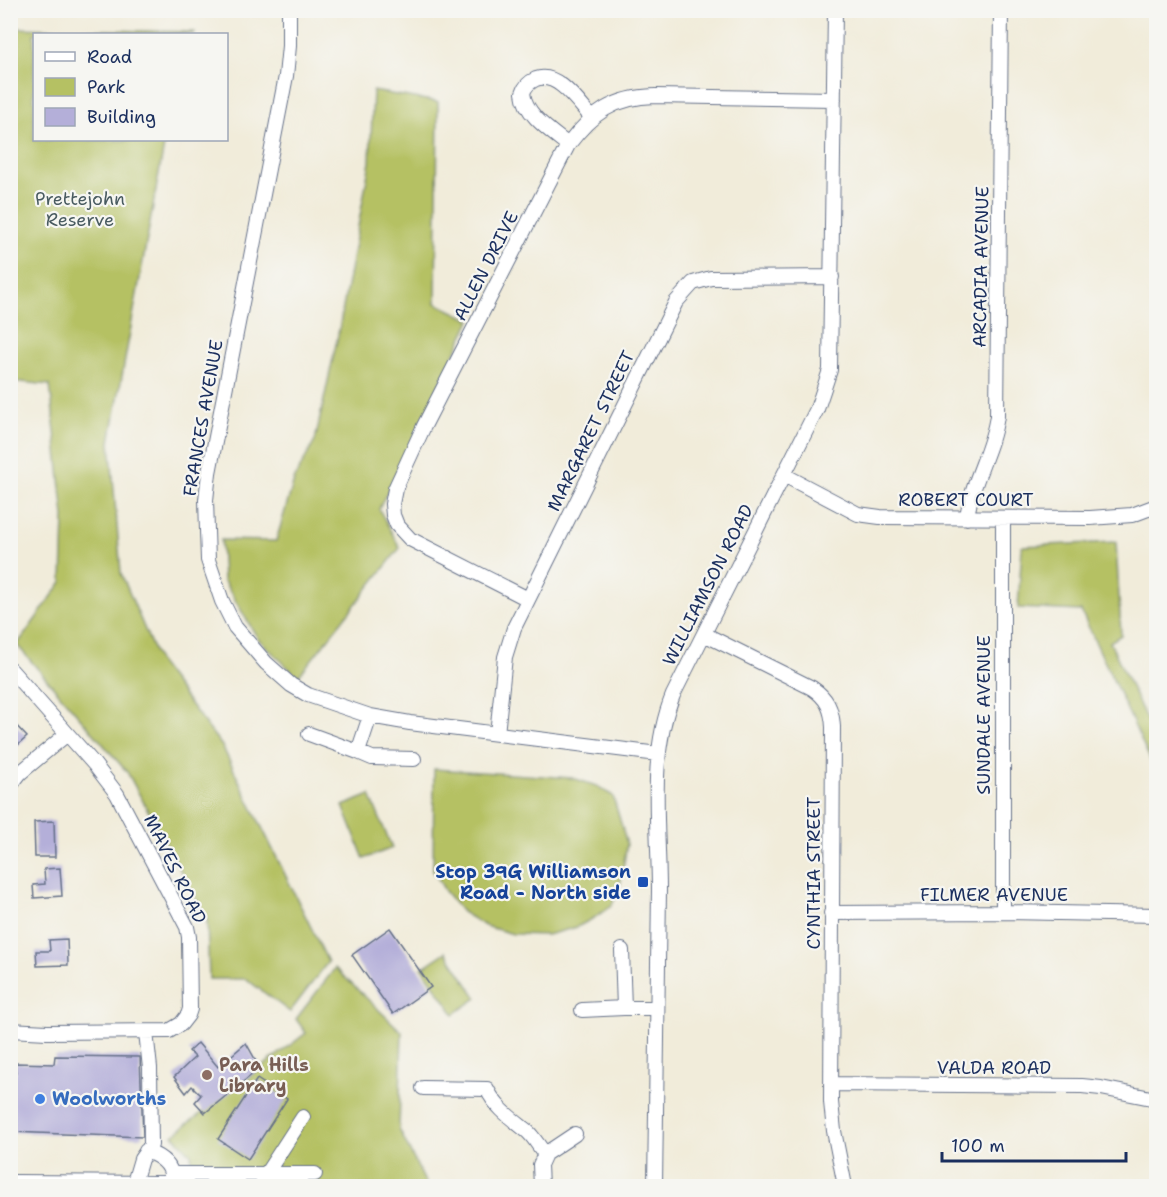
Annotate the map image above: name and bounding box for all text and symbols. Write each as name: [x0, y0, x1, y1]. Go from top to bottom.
legend: [33, 33, 228, 141]
text: Road: [87, 45, 132, 69]
text: Park: [87, 75, 126, 99]
text: Building: [87, 105, 156, 129]
street label: ARCADIA AVENUE: [968, 186, 994, 348]
park label: Prettejohn Reserve: [35, 187, 125, 232]
street label: ALLEN DRIVE: [448, 207, 524, 325]
street label: FRANCES AVENUE: [177, 338, 229, 498]
street label: MARGARET STREET: [542, 347, 640, 515]
street label: ROBERT COURT: [898, 488, 1034, 512]
street label: WILLIAMSON ROAD: [657, 500, 759, 670]
street label: SUNDALE AVENUE: [972, 635, 996, 795]
street label: CYNTHIA STREET: [802, 797, 826, 949]
street label: MAVES ROAD: [138, 810, 212, 928]
place label: Stop 39G Williamson Road - North side: [435, 860, 631, 905]
marker: Stop 39G Williamson Road - North side: [636, 875, 650, 889]
street label: FILMER AVENUE: [920, 883, 1068, 907]
place label: Para Hills Library: [219, 1053, 309, 1098]
street label: VALDA ROAD: [937, 1056, 1051, 1080]
marker: Para Hills Library: [200, 1068, 214, 1082]
place label: Woolworths: [52, 1087, 166, 1111]
marker: Woolworths: [33, 1092, 47, 1106]
scale bar: [942, 1125, 1126, 1163]
text: 100 m: [951, 1134, 1005, 1158]

